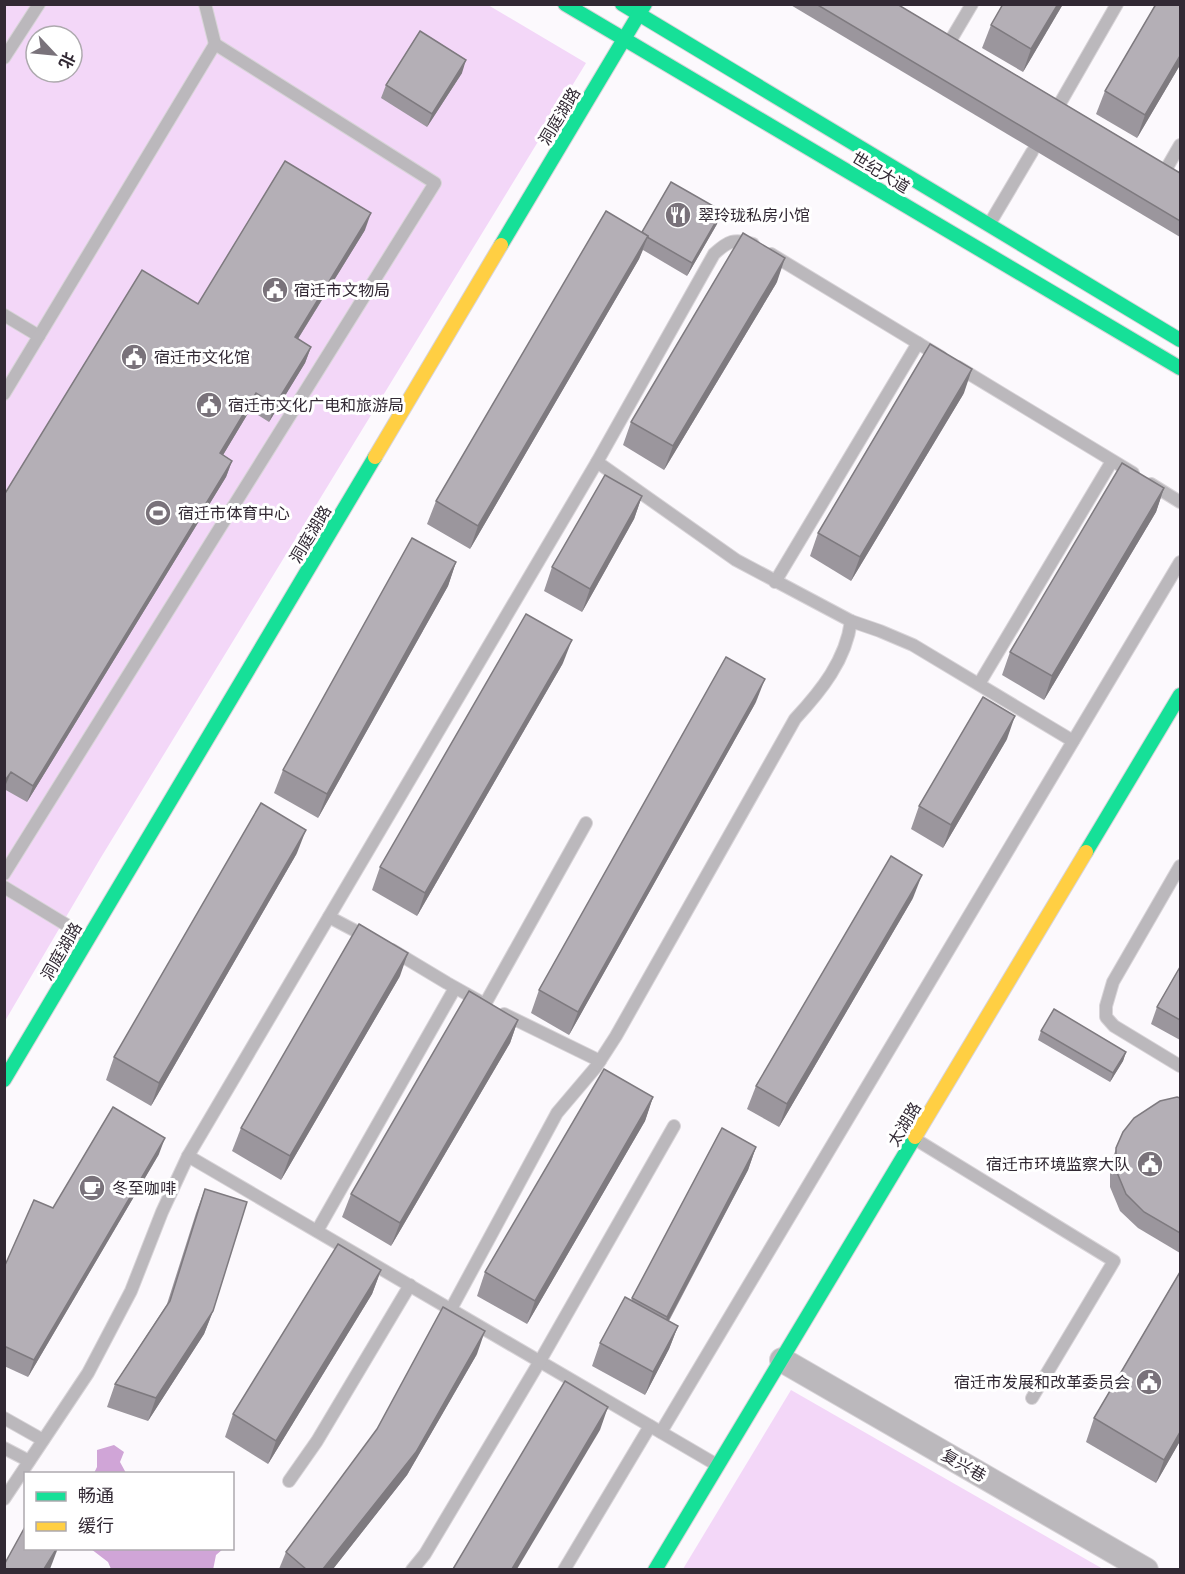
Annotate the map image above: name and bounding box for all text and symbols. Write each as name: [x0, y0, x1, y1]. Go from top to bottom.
north arrow: [24, 24, 84, 84]
text: 北: [55, 49, 79, 72]
street label: 洞庭湖路: [535, 84, 584, 149]
street label: 世纪大道: [848, 148, 913, 197]
restaurant icon: 翠玲珑私房小馆: [663, 200, 693, 230]
place label: 翠玲珑私房小馆: [698, 206, 810, 225]
public building icon: 宿迁市文物局: [260, 275, 290, 305]
place label: 宿迁市文物局: [294, 281, 390, 300]
public building icon: 宿迁市文化馆: [119, 342, 149, 372]
place label: 宿迁市文化馆: [154, 348, 250, 367]
public building icon: 宿迁市文化广电和旅游局: [194, 390, 224, 420]
place label: 宿迁市文化广电和旅游局: [228, 396, 404, 415]
sports icon: 宿迁市体育中心: [143, 498, 173, 528]
street label: 洞庭湖路: [286, 502, 335, 567]
place label: 宿迁市体育中心: [178, 504, 290, 523]
street label: 洞庭湖路: [37, 919, 86, 984]
street label: 太湖路: [884, 1099, 925, 1150]
public building icon: 宿迁市环境监察大队: [1135, 1149, 1165, 1179]
place label: 宿迁市环境监察大队: [986, 1155, 1130, 1174]
cafe icon: 冬至咖啡: [77, 1173, 107, 1203]
place label: 冬至咖啡: [112, 1179, 176, 1198]
public building icon: 宿迁市发展和改革委员会: [1134, 1367, 1164, 1397]
place label: 宿迁市发展和改革委员会: [954, 1373, 1130, 1392]
street label: 复兴巷: [938, 1445, 989, 1486]
legend: [24, 1472, 234, 1550]
text: 畅通: [78, 1485, 114, 1506]
text: 缓行: [78, 1515, 114, 1536]

